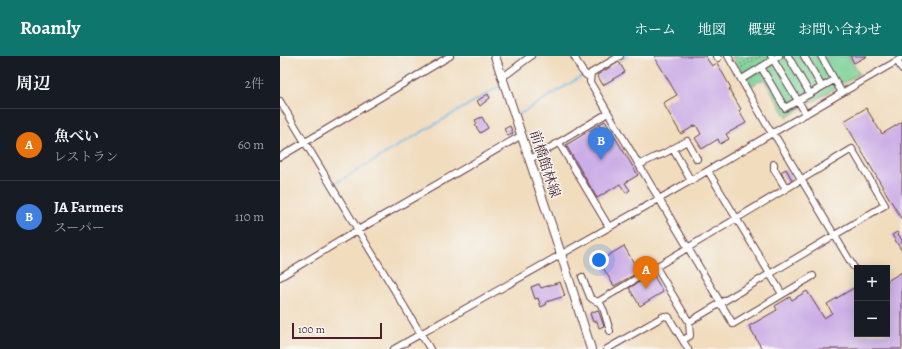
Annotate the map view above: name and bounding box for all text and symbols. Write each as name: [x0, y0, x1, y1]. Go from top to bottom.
text: Roamly: [20, 15, 80, 41]
text: ホーム: [634, 20, 676, 39]
text: 地図: [698, 20, 726, 39]
text: 概要: [748, 20, 776, 39]
text: お問い合わせ: [798, 20, 882, 39]
text: 周辺: [16, 72, 50, 95]
text: 2件: [245, 75, 264, 92]
text: 魚べい: [54, 126, 99, 146]
pin: B: [588, 127, 614, 160]
street label: 前橋館林線: [525, 128, 565, 200]
text: A: [25, 136, 33, 153]
text: 60 m: [238, 136, 264, 153]
text: レストラン: [54, 148, 119, 165]
text: JA Farmers: [54, 197, 123, 217]
text: B: [25, 208, 33, 225]
text: 110 m: [235, 208, 264, 225]
text: スーパー: [54, 219, 105, 236]
your location: [589, 250, 609, 270]
pin: A: [633, 256, 659, 289]
map controls: [854, 265, 890, 337]
button: +: [854, 265, 890, 301]
button: −: [854, 301, 890, 337]
scale bar: [292, 321, 382, 340]
text: 100 m: [298, 322, 325, 337]

